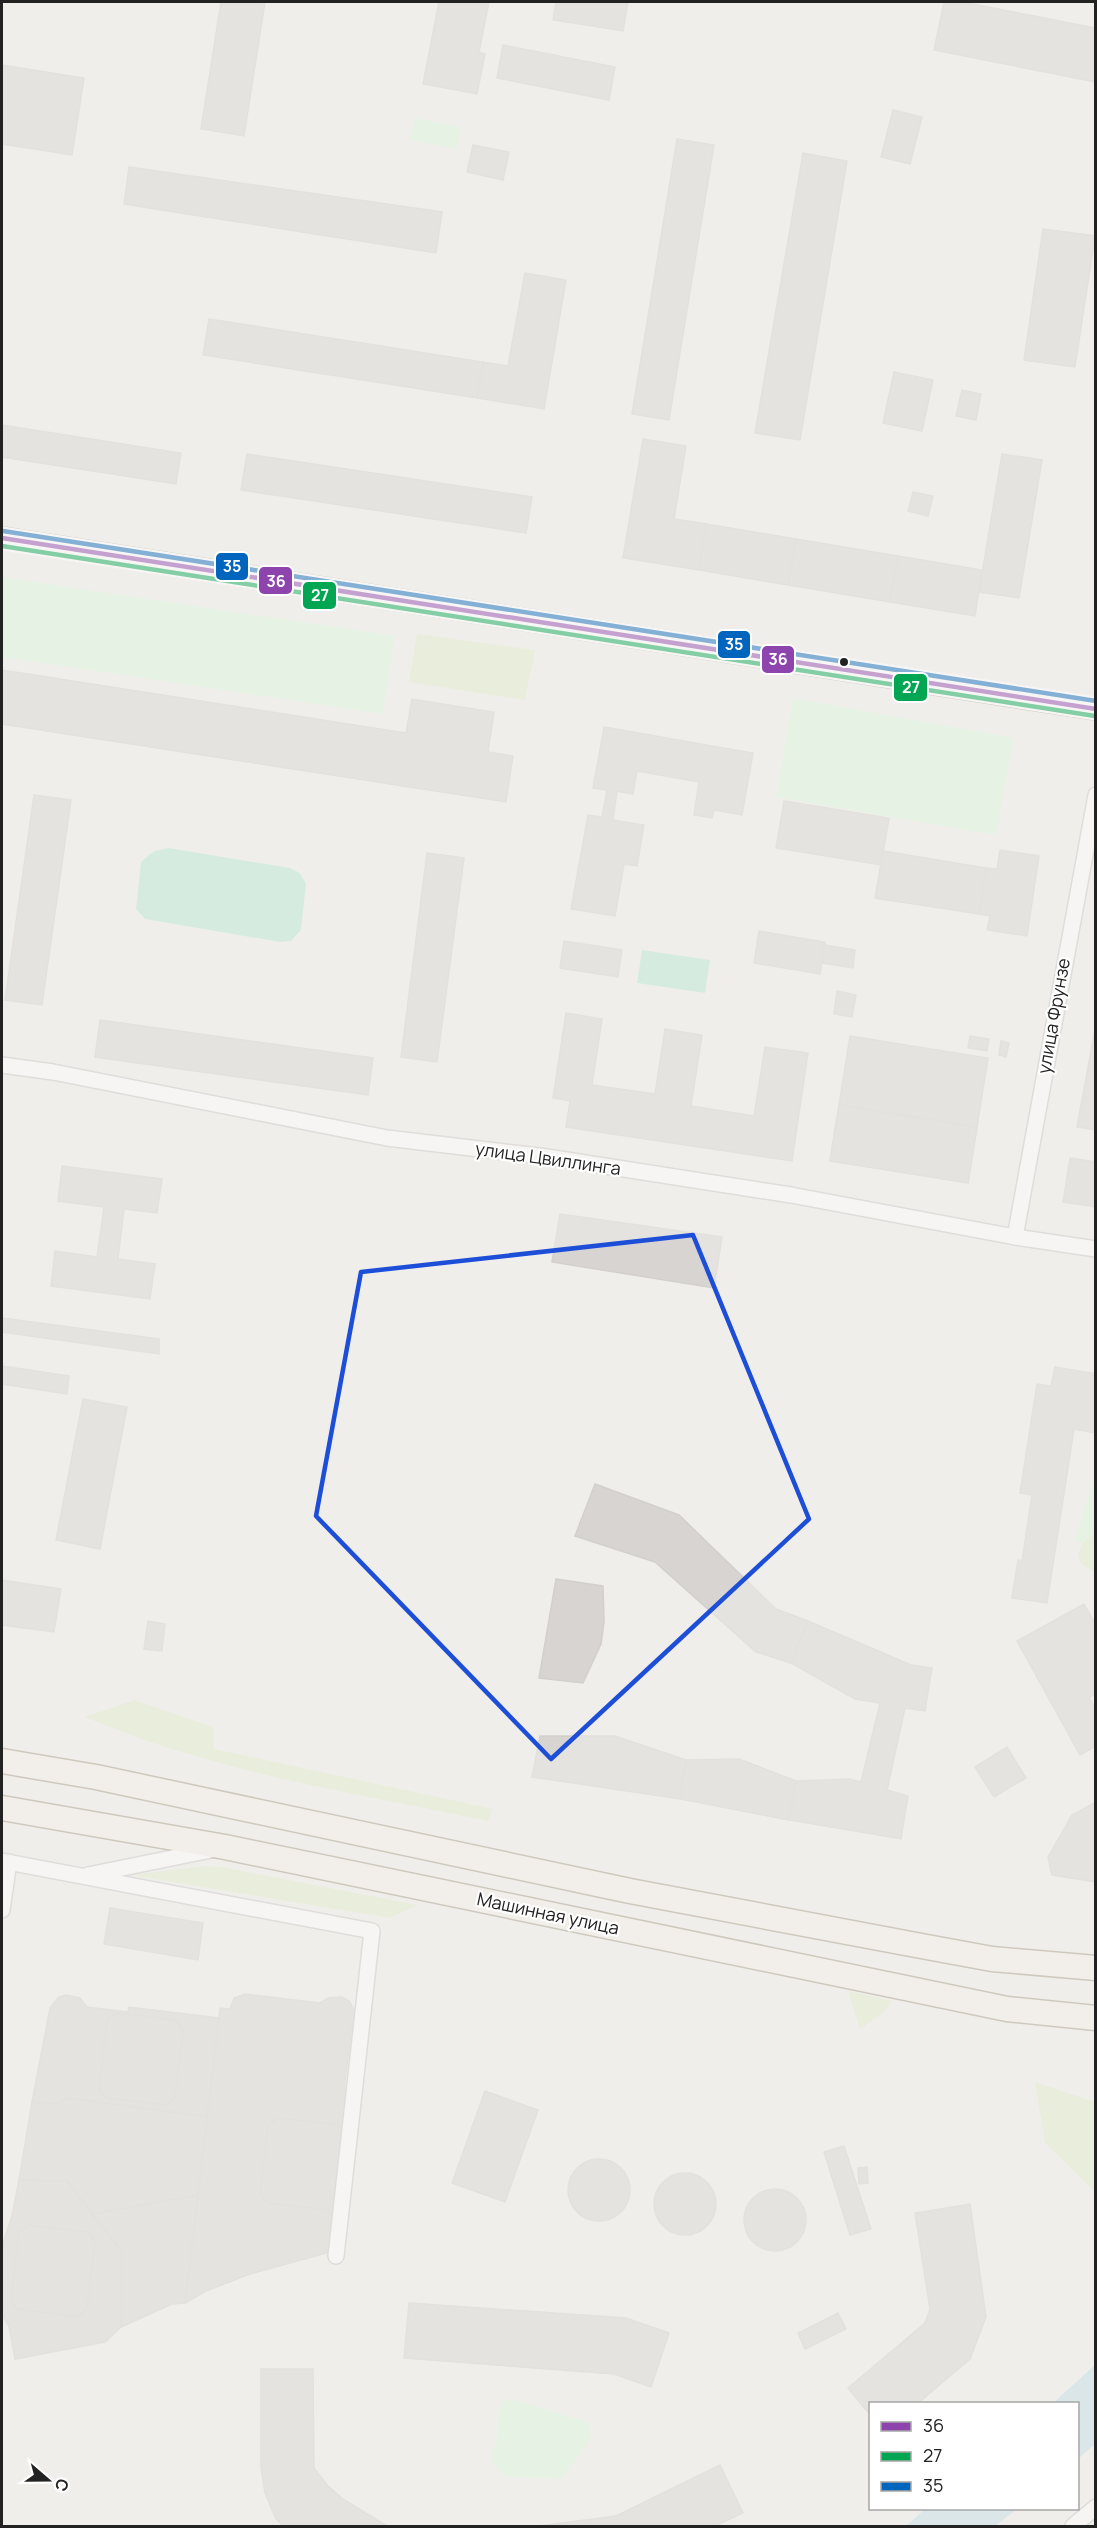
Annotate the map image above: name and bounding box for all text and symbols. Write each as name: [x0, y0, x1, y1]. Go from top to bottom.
line badge: 35: [215, 552, 249, 581]
text: 35: [223, 555, 241, 577]
line badge: 36: [258, 566, 293, 595]
text: 36: [266, 570, 286, 592]
line badge: 27: [302, 581, 337, 610]
text: 27: [311, 584, 329, 606]
line badge: 35: [717, 630, 751, 659]
text: 35: [725, 633, 743, 655]
line badge: 36: [761, 645, 795, 674]
text: 36: [768, 648, 788, 670]
unlabelled marker: [838, 656, 850, 668]
line badge: 27: [893, 673, 928, 702]
text: 27: [902, 676, 920, 698]
street label: улица Фрунзе: [1031, 956, 1075, 1076]
street label: улица Цвиллинга: [474, 1136, 623, 1180]
street label: Машинная улица: [475, 1886, 621, 1940]
legend: [869, 2402, 1079, 2510]
text: 36: [923, 2413, 944, 2437]
text: 27: [923, 2443, 942, 2467]
north arrow: [18, 2450, 78, 2510]
text: 35: [923, 2473, 943, 2497]
text: С: [50, 2476, 74, 2495]

